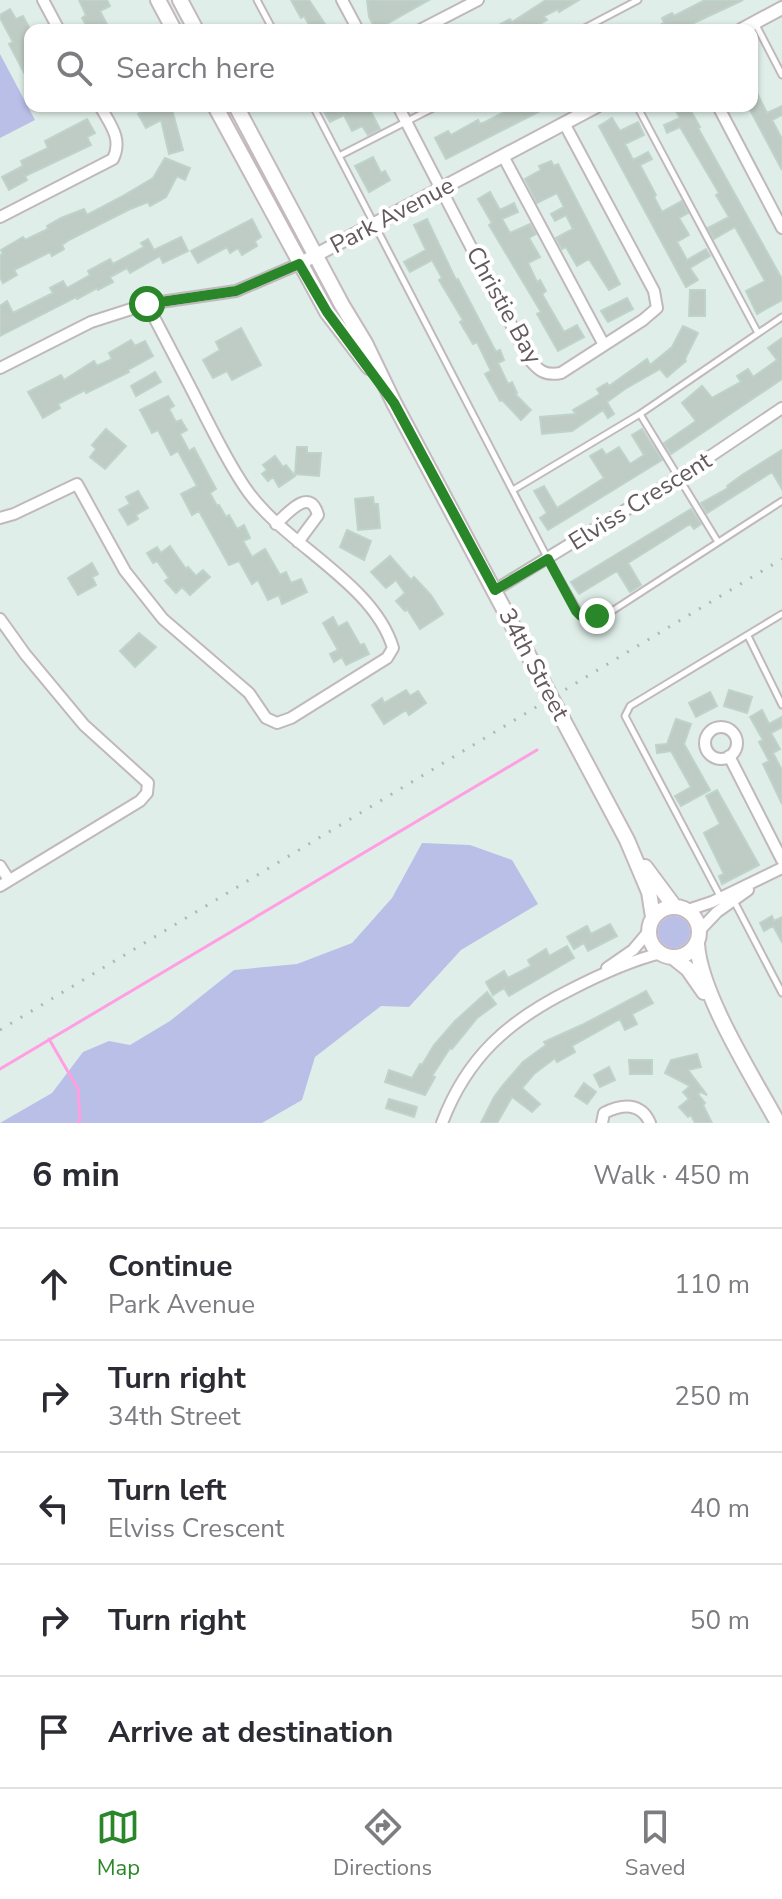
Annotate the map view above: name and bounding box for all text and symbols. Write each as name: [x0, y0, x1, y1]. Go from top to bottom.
search box: [24, 24, 758, 112]
icon: search: [52, 46, 96, 90]
text: Search here: [116, 48, 275, 89]
street label: Park Avenue: [325, 169, 459, 261]
street label: Christie Bay: [459, 241, 550, 370]
route start: [129, 286, 165, 322]
street label: Elviss Crescent: [563, 444, 718, 558]
route end: [579, 598, 615, 634]
street label: 34th Street: [491, 602, 577, 726]
text: 6 min: [32, 1152, 120, 1198]
text: Walk · 450 m: [593, 1158, 750, 1193]
text: Continue: [108, 1246, 233, 1287]
icon: ahead: [32, 1262, 76, 1306]
text: 110 m: [674, 1267, 750, 1302]
text: Park Avenue: [108, 1287, 255, 1322]
text: Turn right: [108, 1358, 246, 1399]
icon: right: [32, 1374, 76, 1418]
text: 250 m: [674, 1379, 750, 1414]
text: 34th Street: [108, 1399, 241, 1434]
text: Turn left: [108, 1470, 226, 1511]
icon: left: [32, 1486, 76, 1530]
text: 40 m: [690, 1491, 750, 1526]
text: Elviss Crescent: [108, 1511, 284, 1546]
icon: right: [32, 1598, 76, 1642]
text: Turn right: [108, 1600, 246, 1641]
text: 50 m: [690, 1603, 750, 1638]
icon: arrive: [32, 1710, 76, 1754]
text: Arrive at destination: [108, 1712, 393, 1753]
tab: Map: [96, 1805, 140, 1883]
tab: Directions: [333, 1805, 432, 1883]
tab: Saved: [625, 1805, 686, 1883]

